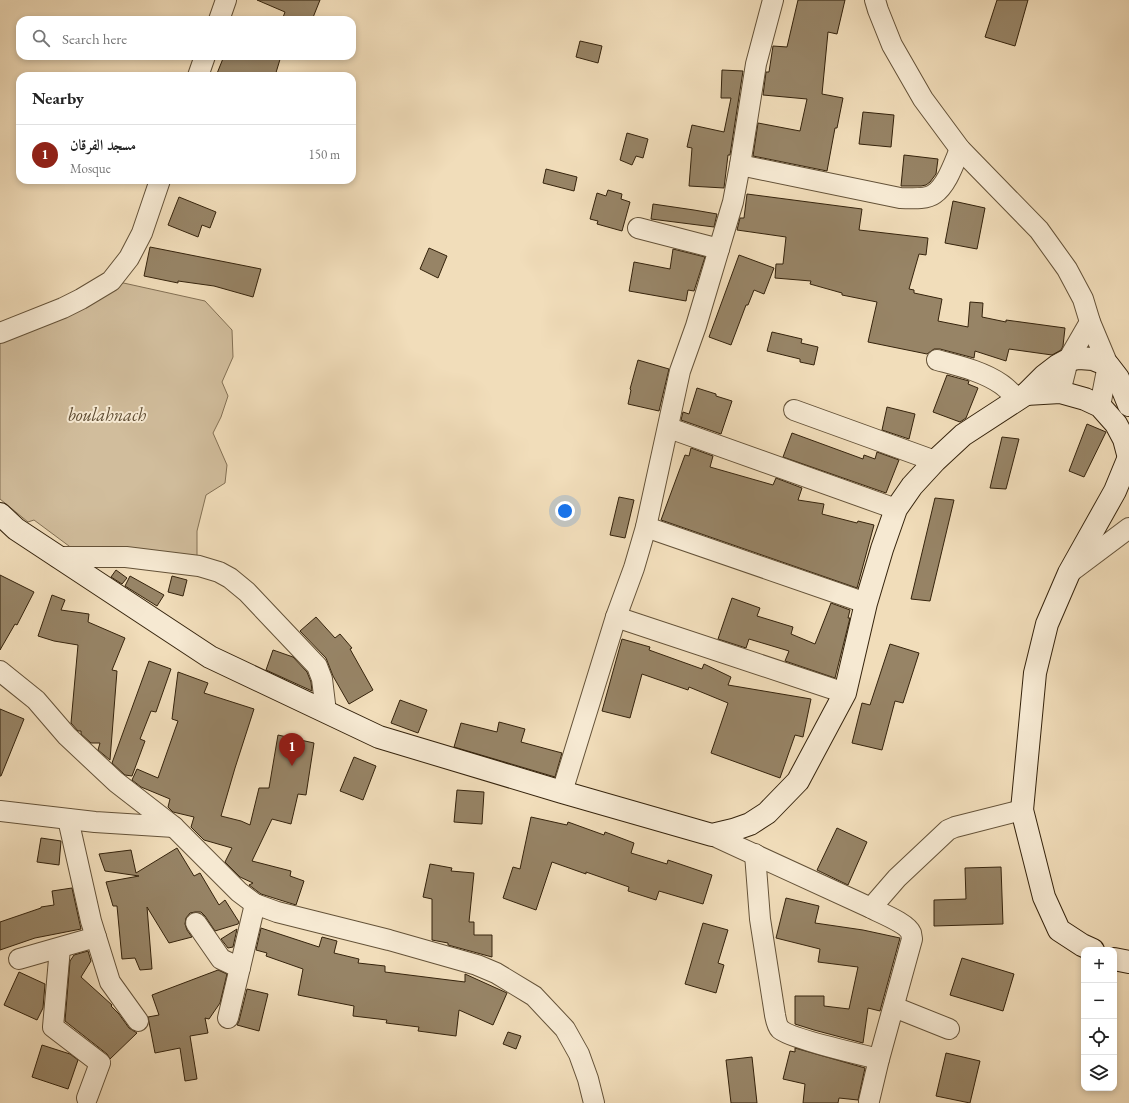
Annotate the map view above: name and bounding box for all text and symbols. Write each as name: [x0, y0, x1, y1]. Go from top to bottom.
search box: [16, 16, 356, 60]
icon: search: [30, 27, 52, 49]
text: Search here: [62, 29, 127, 48]
text: Nearby: [32, 87, 84, 109]
text: مسجد الفرقان: [70, 135, 136, 154]
text: 1: [42, 146, 48, 163]
text: 150 m: [309, 146, 340, 163]
text: Mosque: [70, 160, 111, 177]
park label: boulahnach: [68, 403, 146, 426]
your location: [555, 501, 575, 521]
pin: 1: [279, 733, 305, 766]
map controls: [1081, 947, 1117, 1091]
button: +: [1081, 947, 1117, 983]
button: −: [1081, 983, 1117, 1019]
button: locate: [1081, 1019, 1117, 1055]
button: layers: [1081, 1055, 1117, 1091]

